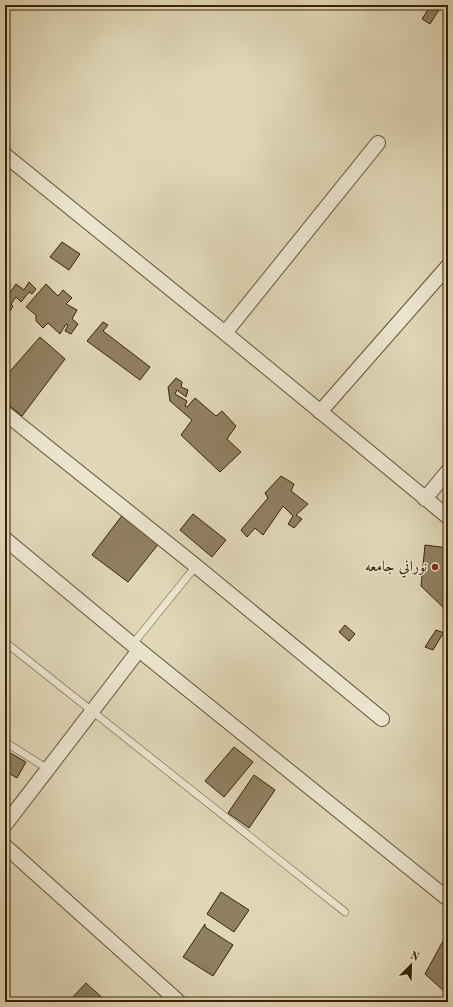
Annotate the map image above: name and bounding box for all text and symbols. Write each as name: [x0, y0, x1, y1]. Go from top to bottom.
place label: نوراني جامعه: [365, 560, 427, 578]
marker: نوراني جامعه: [430, 562, 440, 572]
north arrow: [391, 945, 431, 985]
text: N: [408, 950, 421, 964]

